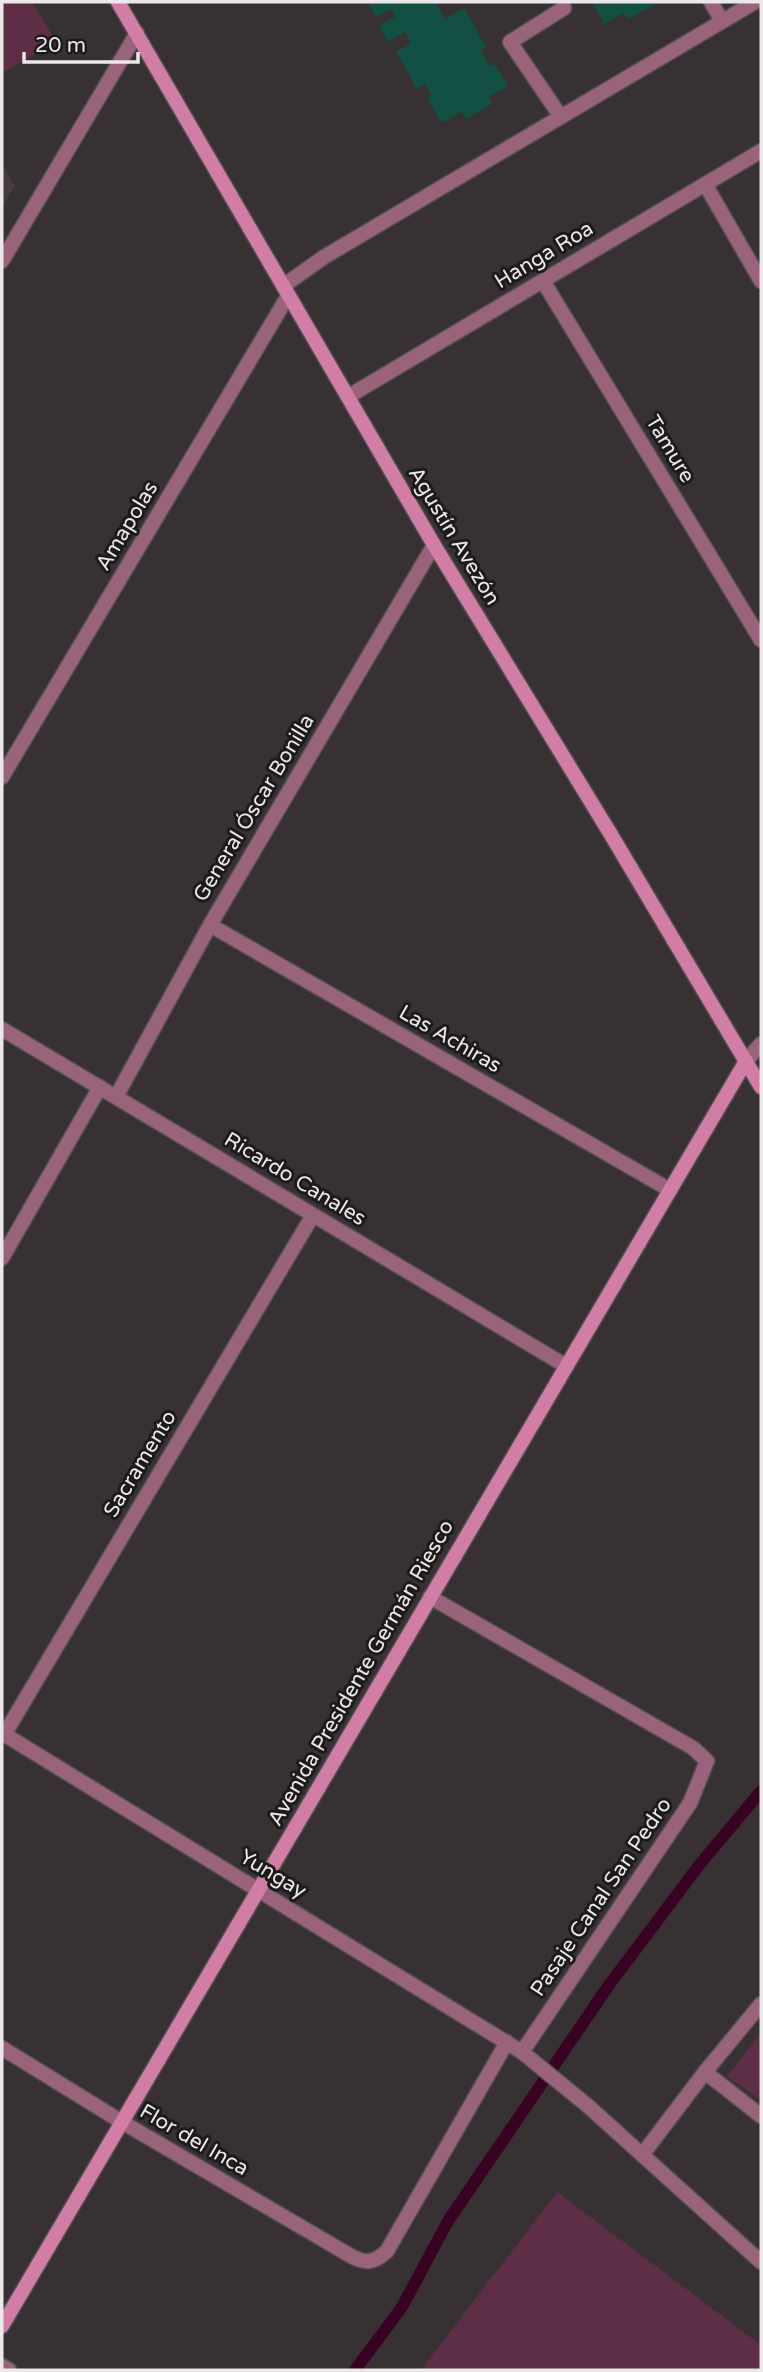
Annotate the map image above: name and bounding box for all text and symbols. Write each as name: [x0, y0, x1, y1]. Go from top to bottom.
scale bar: [24, 21, 138, 65]
text: 20 m: [35, 33, 86, 58]
street label: Hanga Roa: [490, 216, 598, 294]
street label: Tamure: [640, 411, 700, 487]
street label: Agustín Avezón: [403, 462, 505, 610]
street label: Amapolas: [91, 477, 163, 575]
street label: General Óscar Bonilla: [188, 710, 320, 906]
street label: Las Achiras: [394, 1000, 506, 1078]
street label: Ricardo Canales: [220, 1127, 370, 1231]
street label: Sacramento: [98, 1406, 182, 1522]
street label: Avenida Presidente Germán Riesco: [263, 1516, 459, 1830]
street label: Pasaje Canal San Pedro: [525, 1793, 677, 2001]
street label: Yungay: [235, 1844, 311, 1904]
street label: Flor del Inca: [135, 2099, 253, 2181]

